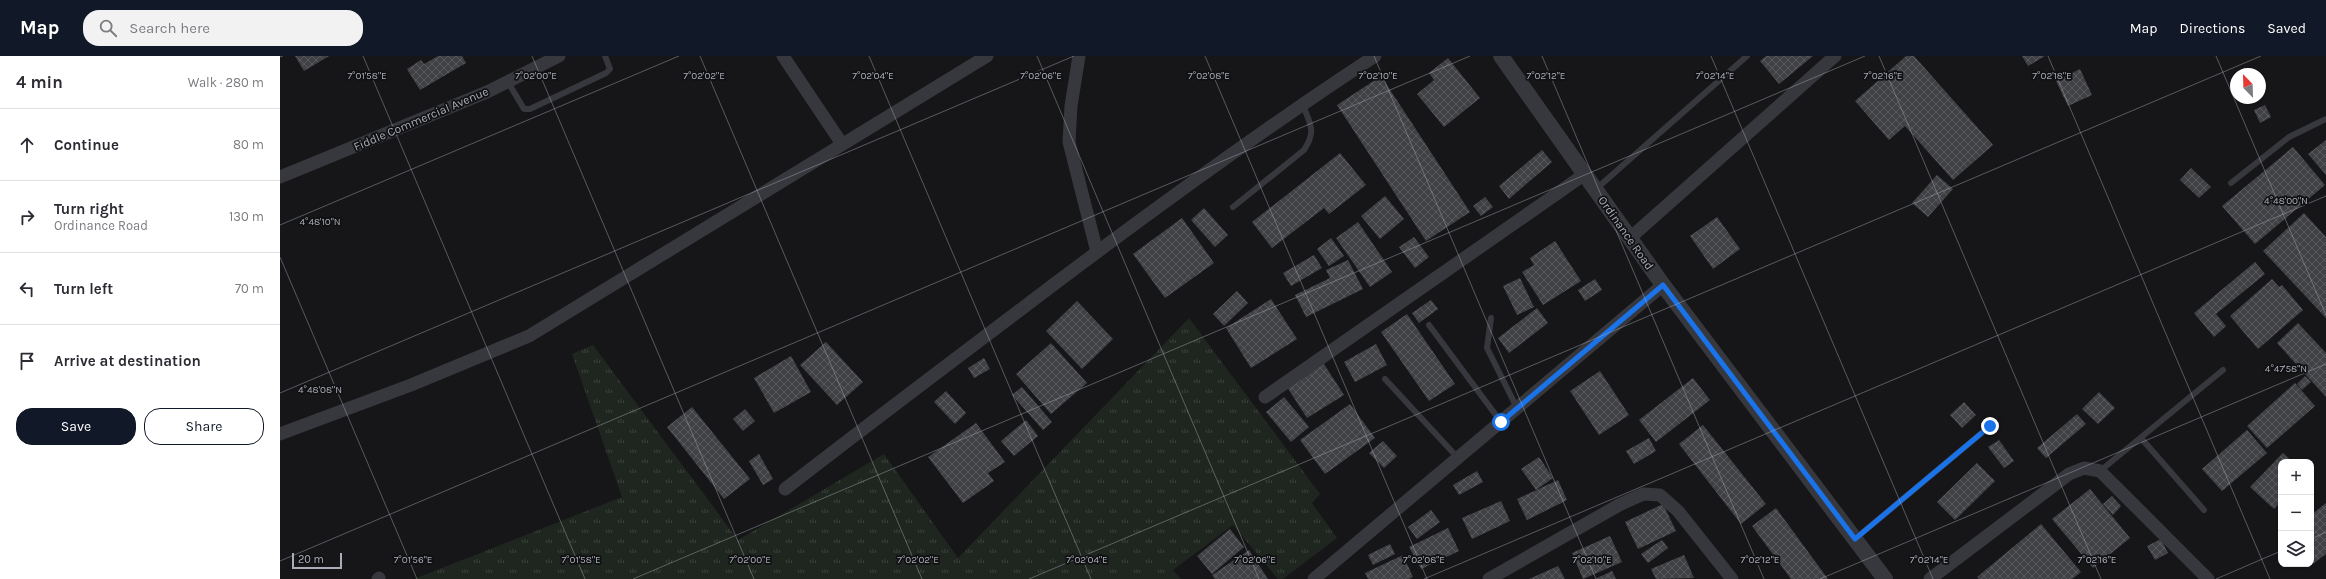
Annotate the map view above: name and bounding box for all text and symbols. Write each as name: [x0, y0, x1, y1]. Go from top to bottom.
search box: [83, 10, 363, 46]
text: Map: [20, 17, 59, 39]
icon: search: [97, 17, 119, 39]
text: Search here: [129, 19, 210, 37]
text: Map: [2130, 20, 2158, 37]
text: Directions: [2180, 20, 2245, 37]
text: Saved: [2267, 20, 2306, 37]
north arrow: [2230, 68, 2266, 104]
text: 7°01'58"E: [347, 70, 387, 82]
text: 7°02'00"E: [515, 70, 557, 82]
text: 7°02'02"E: [683, 70, 725, 82]
text: 7°02'04"E: [852, 70, 894, 82]
text: 7°02'06"E: [1020, 70, 1062, 82]
text: 7°02'08"E: [1188, 70, 1230, 82]
text: 7°02'10"E: [1358, 70, 1398, 82]
text: 7°02'12"E: [1527, 70, 1565, 82]
text: 7°02'14"E: [1696, 70, 1734, 82]
text: 7°02'16"E: [1864, 70, 1902, 82]
text: 7°02'18"E: [2032, 70, 2072, 82]
text: 4 min: [16, 72, 63, 92]
text: Walk · 280 m: [188, 75, 264, 90]
street label: Fiddle Commercial Avenue: [351, 84, 491, 154]
icon: ahead: [16, 134, 38, 156]
text: Continue: [54, 136, 119, 154]
text: 80 m: [233, 137, 264, 152]
street label: Ordinance Road: [1595, 193, 1657, 273]
text: 4°48'00"N: [2264, 195, 2308, 207]
text: Turn right: [54, 200, 124, 218]
icon: right: [16, 206, 38, 228]
text: 130 m: [229, 209, 264, 224]
text: 4°48'10"N: [299, 216, 341, 228]
text: Ordinance Road: [54, 218, 148, 233]
icon: left: [16, 278, 38, 300]
text: Turn left: [54, 280, 113, 298]
text: 70 m: [235, 281, 264, 296]
icon: arrive: [16, 350, 38, 372]
text: Arrive at destination: [54, 352, 201, 370]
text: 4°47'58"N: [2265, 363, 2307, 375]
text: 4°48'08"N: [298, 384, 342, 396]
button: Save: [16, 408, 136, 445]
button: Share: [144, 408, 264, 445]
route start: [1492, 413, 1510, 431]
route end: [1981, 417, 1999, 435]
map controls: [2278, 459, 2314, 567]
button: +: [2278, 459, 2314, 495]
button: −: [2278, 495, 2314, 531]
button: layers: [2278, 531, 2314, 567]
scale bar: [292, 551, 342, 570]
text: 20 m: [298, 553, 324, 566]
text: 7°01'56"E: [394, 554, 432, 566]
text: 7°01'58"E: [561, 554, 601, 566]
text: 7°02'00"E: [729, 554, 771, 566]
text: 7°02'02"E: [897, 554, 939, 566]
text: 7°02'04"E: [1066, 554, 1108, 566]
text: 7°02'06"E: [1234, 554, 1276, 566]
text: 7°02'08"E: [1403, 554, 1445, 566]
text: 7°02'10"E: [1572, 554, 1612, 566]
text: 7°02'12"E: [1741, 554, 1779, 566]
text: 7°02'14"E: [1910, 554, 1948, 566]
text: 7°02'16"E: [2078, 554, 2116, 566]

